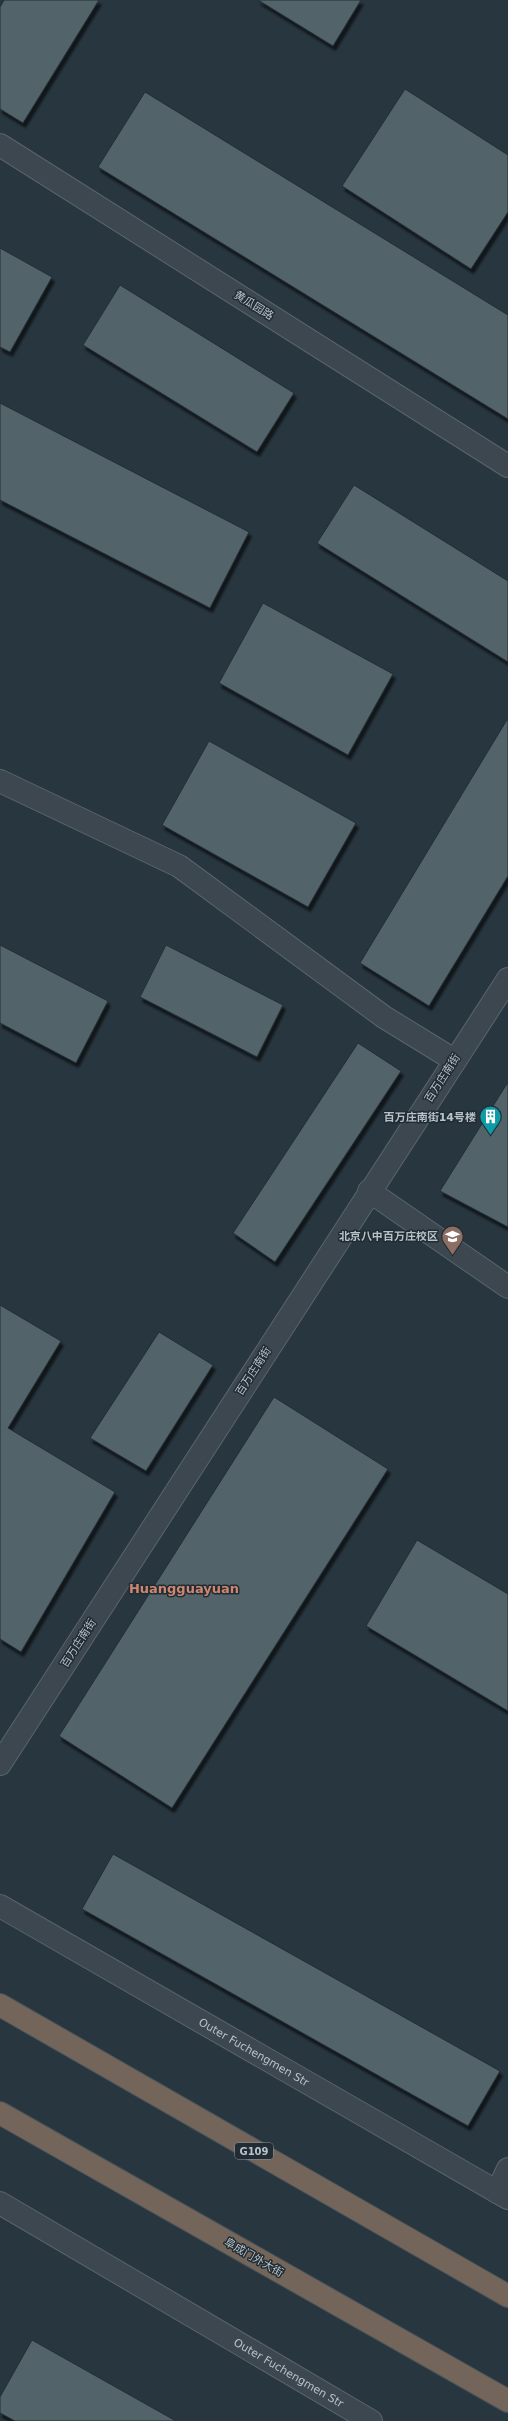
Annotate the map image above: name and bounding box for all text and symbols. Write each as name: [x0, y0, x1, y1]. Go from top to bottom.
street label: 黄瓜园路: [232, 288, 276, 323]
street label: 百万庄南街: [422, 1052, 463, 1105]
building icon: 百万庄南街14号楼: [478, 1104, 504, 1137]
place label: 百万庄南街14号楼: [384, 1111, 476, 1124]
school or university icon: 北京八中百万庄校区: [440, 1223, 466, 1256]
place label: 北京八中百万庄校区: [339, 1230, 438, 1243]
street label: 百万庄南街: [233, 1345, 274, 1398]
district label: Huangguayuan: [129, 1581, 239, 1596]
street label: 百万庄南街: [58, 1617, 99, 1670]
street label: Outer Fuchengmen Str: [196, 2016, 312, 2089]
road number: G109: [235, 2143, 273, 2159]
street label: 阜成门外大街: [222, 2235, 286, 2280]
street label: Outer Fuchengmen Str: [231, 2336, 346, 2411]

